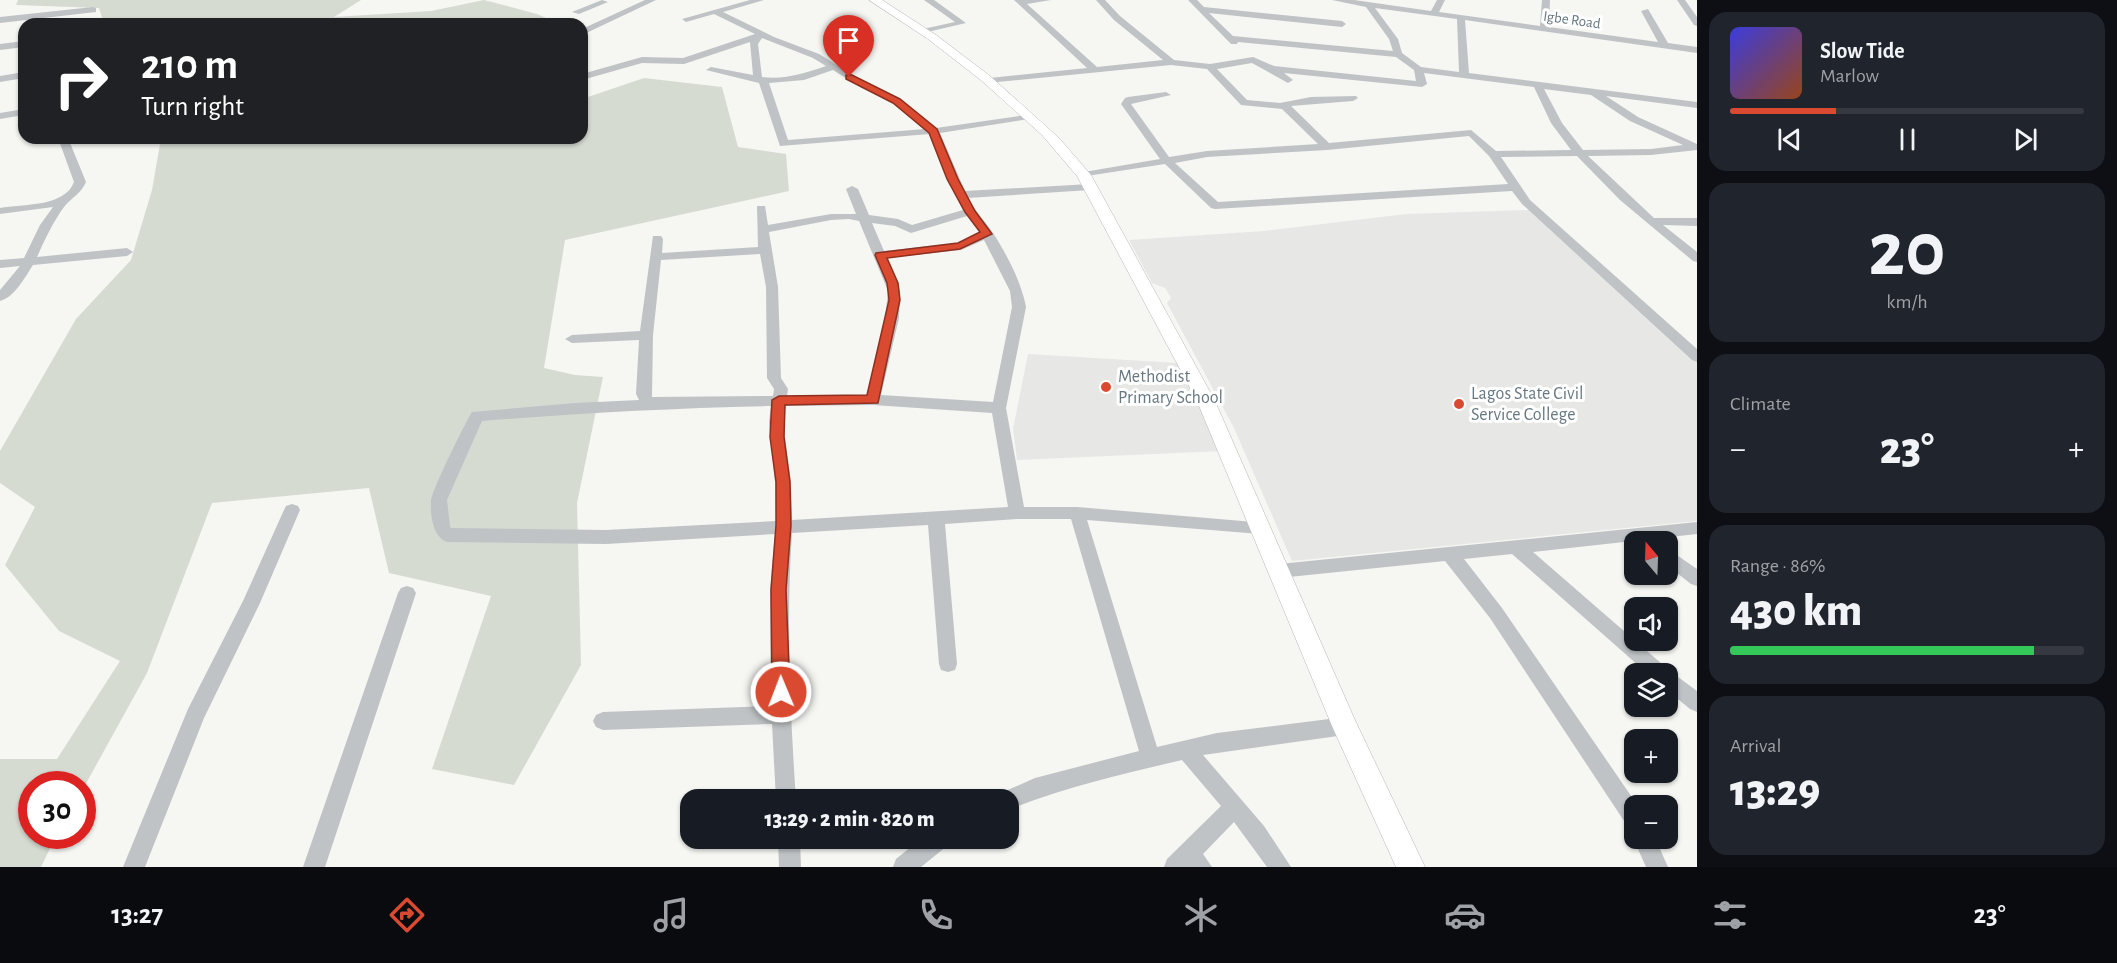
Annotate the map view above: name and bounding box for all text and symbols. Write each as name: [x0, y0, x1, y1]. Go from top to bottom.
street label: Igbe Road: [1542, 9, 1602, 31]
pin: [823, 15, 874, 77]
icon: arrive: [832, 24, 865, 57]
text: Slow Tide: [1820, 40, 1905, 62]
icon: right: [42, 42, 120, 120]
text: 210 m: [141, 44, 238, 86]
text: Marlow: [1820, 66, 1879, 86]
text: Turn right: [141, 93, 244, 120]
icon: previous: [1773, 123, 1806, 156]
icon: pause: [1891, 123, 1924, 156]
icon: next: [2009, 123, 2042, 156]
text: 20: [1868, 212, 1946, 290]
text: km/h: [1886, 292, 1928, 312]
place label: Methodist Primary School: [1118, 368, 1223, 407]
marker: Methodist Primary School: [1099, 380, 1113, 394]
place label: Lagos State Civil Service College: [1471, 385, 1583, 424]
text: Climate: [1730, 394, 1791, 414]
marker: Lagos State Civil Service College: [1452, 397, 1466, 411]
text: 23°: [1880, 427, 1934, 472]
text: −: [1730, 433, 1746, 466]
text: +: [2068, 433, 2084, 466]
north arrow: [1624, 531, 1678, 585]
map controls: [1624, 531, 1678, 849]
text: Range · 86%: [1730, 556, 1826, 576]
text: 430 km: [1730, 589, 1862, 634]
button: sound: [1624, 597, 1678, 651]
position arrow: [749, 660, 813, 724]
button: layers: [1624, 663, 1678, 717]
button: +: [1624, 729, 1678, 783]
text: Arrival: [1730, 736, 1781, 756]
text: 13:29: [1730, 769, 1820, 814]
speed limit sign: 30: [18, 771, 96, 849]
button: −: [1624, 795, 1678, 849]
text: 13:29 · 2 min · 820 m: [764, 808, 935, 830]
icon: directions: [386, 894, 428, 936]
icon: music: [650, 894, 692, 936]
icon: phone: [915, 894, 957, 936]
icon: climate: [1180, 894, 1222, 936]
icon: car: [1444, 894, 1486, 936]
icon: filters: [1709, 894, 1751, 936]
text: 13:27: [111, 901, 163, 928]
text: 23°: [1973, 901, 2006, 928]

